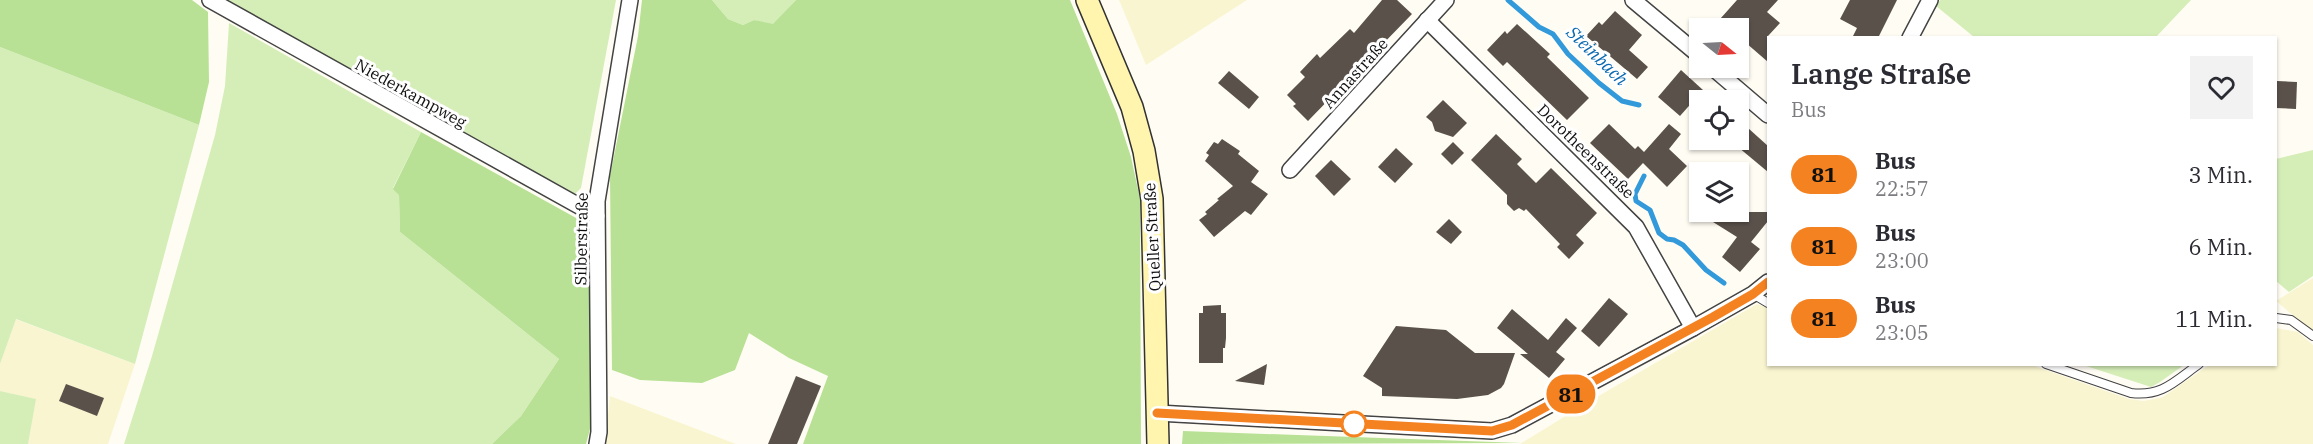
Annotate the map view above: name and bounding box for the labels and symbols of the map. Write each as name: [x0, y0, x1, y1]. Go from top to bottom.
north arrow: [1689, 18, 1749, 78]
water label: Steinbach: [1561, 20, 1633, 91]
street label: Annastraße: [1318, 34, 1392, 112]
street label: Niederkampweg: [352, 54, 470, 132]
street label: Dorotheenstraße: [1533, 100, 1639, 202]
street label: Queller Straße: [1139, 182, 1165, 292]
street label: Silberstraße: [570, 193, 592, 285]
line badge: 81: [1544, 374, 1598, 414]
unlabelled marker: [1341, 411, 1367, 437]

